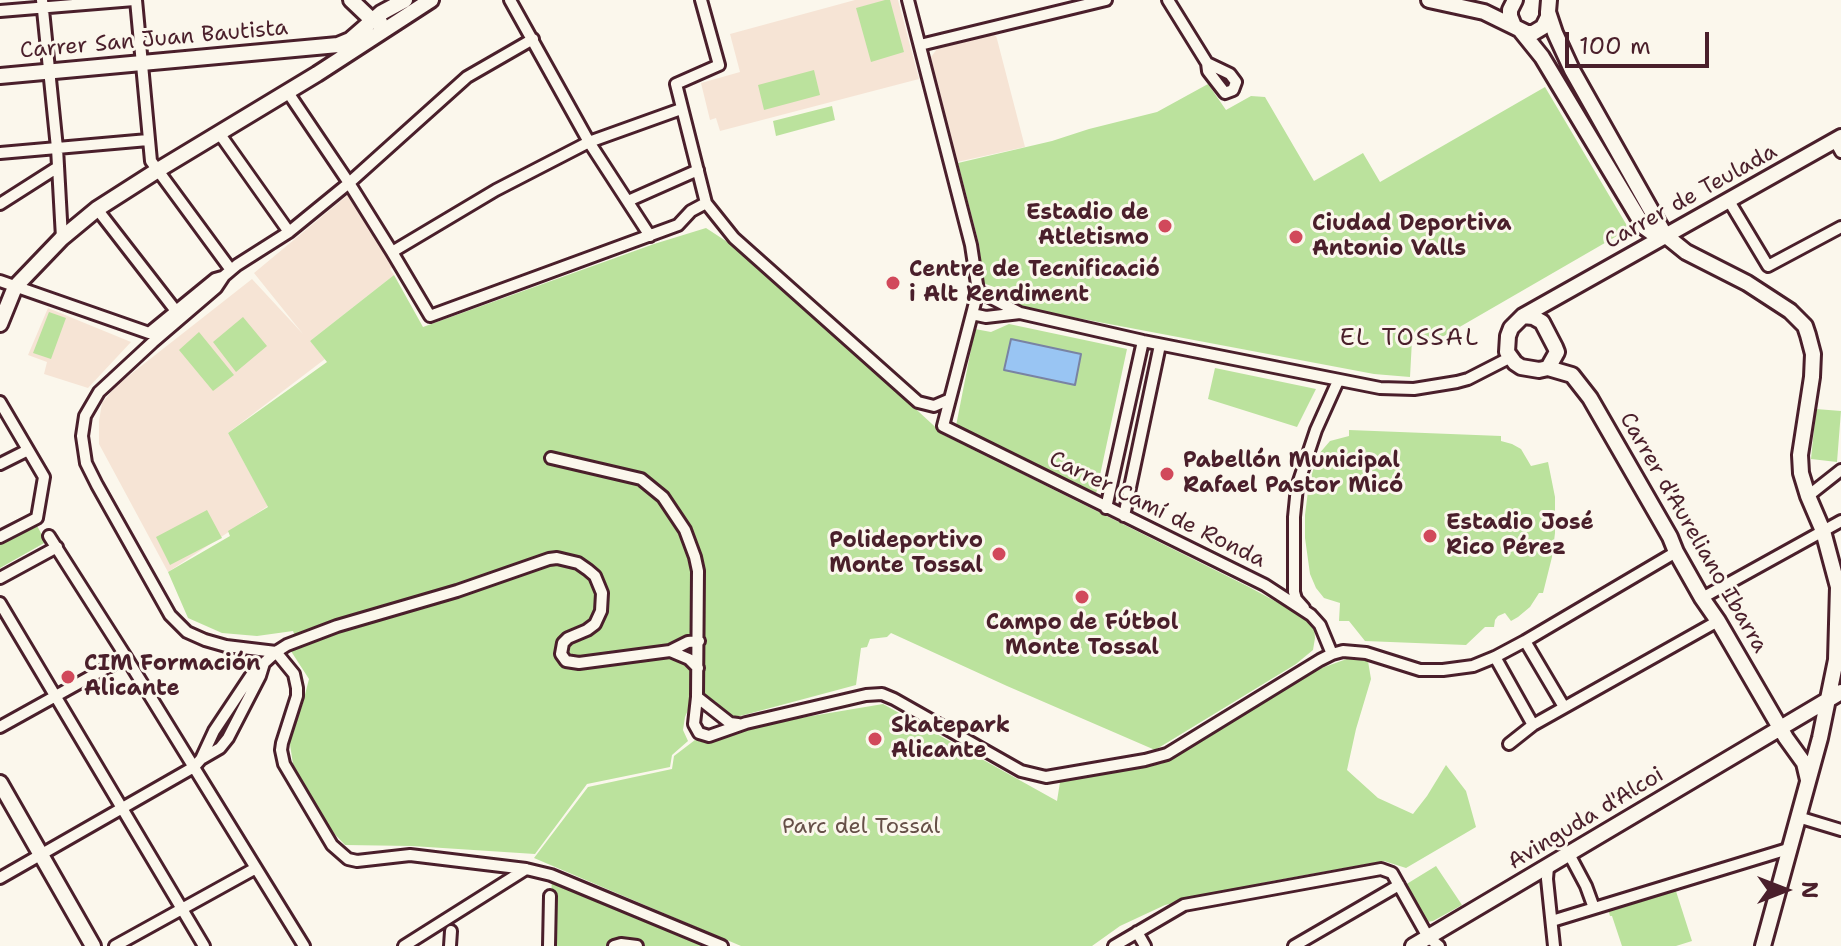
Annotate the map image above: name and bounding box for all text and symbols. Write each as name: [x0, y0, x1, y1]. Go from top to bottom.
street label: Carrer San Juan Bautista: [19, 15, 289, 65]
scale bar: [1569, 16, 1713, 66]
text: 100 m: [1579, 30, 1651, 62]
street label: Carrer de Teulada: [1600, 139, 1782, 255]
place label: Estadio de Atletismo: [1026, 200, 1149, 252]
place label: Ciudad Deportiva Antonio Valls: [1312, 211, 1511, 262]
marker: Estadio de Atletismo: [1156, 217, 1174, 235]
marker: Ciudad Deportiva Antonio Valls: [1287, 228, 1305, 246]
place label: Centre de Tecnificació i Alt Rendiment: [909, 257, 1160, 308]
marker: Centre de Tecnificació i Alt Rendiment: [884, 274, 902, 292]
district label: EL TOSSAL: [1340, 325, 1480, 353]
street label: Carrer d'Aureliano Ibarra: [1613, 408, 1773, 658]
street label: Carrer Camí de Ronda: [1044, 446, 1270, 574]
place label: Pabellón Municipal Rafael Pastor Micó: [1183, 448, 1403, 500]
marker: Pabellón Municipal Rafael Pastor Micó: [1158, 465, 1176, 483]
place label: Estadio José Rico Pérez: [1446, 510, 1594, 562]
marker: Estadio José Rico Pérez: [1421, 527, 1439, 545]
place label: Polideportivo Monte Tossal: [829, 528, 983, 580]
marker: Polideportivo Monte Tossal: [990, 545, 1008, 563]
marker: Campo de Fútbol Monte Tossal: [1073, 588, 1091, 606]
place label: Campo de Fútbol Monte Tossal: [986, 610, 1178, 662]
place label: CIM Formación Alicante: [84, 651, 261, 702]
marker: CIM Formación Alicante: [59, 668, 77, 686]
place label: Skatepark Alicante: [891, 713, 1010, 764]
marker: Skatepark Alicante: [866, 730, 884, 748]
street label: Avinguda d'Alcoi: [1503, 762, 1669, 876]
park label: Parc del Tossal: [782, 814, 940, 840]
north arrow: [1745, 850, 1825, 930]
text: N: [1795, 881, 1824, 899]

